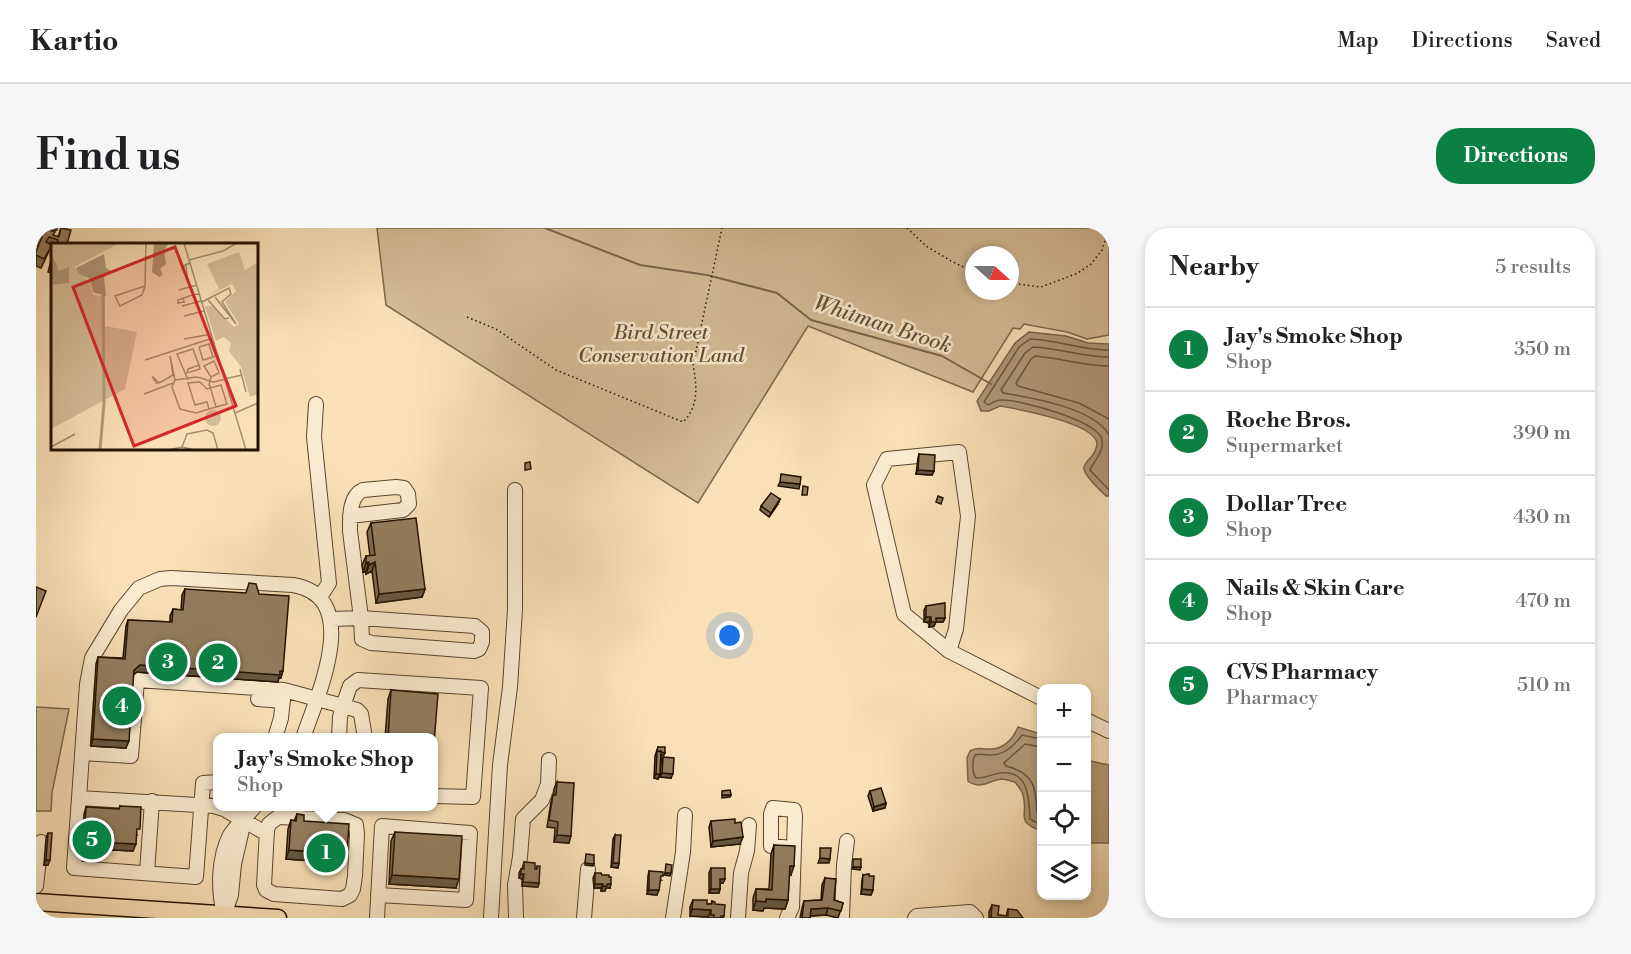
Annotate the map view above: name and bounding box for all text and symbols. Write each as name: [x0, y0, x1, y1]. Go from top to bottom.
text: Kartio: [30, 24, 119, 59]
text: Map: [1337, 28, 1379, 54]
text: Directions: [1412, 28, 1513, 54]
text: Saved: [1546, 28, 1601, 54]
button: Directions: [1436, 128, 1595, 184]
text: Find us: [36, 130, 180, 183]
inset map: [51, 243, 258, 450]
north arrow: [965, 246, 1019, 300]
text: Nearby: [1169, 251, 1259, 283]
text: 5 results: [1495, 255, 1571, 280]
water label: Whitman Brook: [811, 290, 955, 359]
park label: Bird Street Conservation Land: [578, 321, 745, 369]
text: Jay's Smoke Shop: [1226, 323, 1403, 350]
text: 1: [1184, 337, 1193, 362]
text: 350 m: [1514, 337, 1571, 362]
text: Shop: [1226, 350, 1272, 375]
text: Roche Bros.: [1226, 407, 1351, 434]
text: 2: [1182, 421, 1195, 446]
text: 390 m: [1513, 421, 1571, 446]
text: Supermarket: [1226, 434, 1343, 459]
text: Dollar Tree: [1226, 491, 1347, 518]
text: 3: [1182, 505, 1195, 530]
text: 430 m: [1513, 505, 1571, 530]
text: Shop: [1226, 518, 1272, 543]
text: Nails & Skin Care: [1226, 575, 1405, 602]
text: 4: [1182, 589, 1195, 614]
text: 470 m: [1515, 589, 1571, 614]
text: Shop: [1226, 602, 1272, 627]
your location: [715, 621, 744, 650]
pin: 3: [148, 640, 188, 684]
pin: 2: [198, 640, 237, 686]
text: CVS Pharmacy: [1226, 659, 1378, 686]
text: 5: [1182, 673, 1195, 698]
text: 510 m: [1517, 673, 1571, 698]
pin: 4: [102, 684, 142, 728]
map controls: [1037, 684, 1091, 900]
button: +: [1037, 684, 1091, 738]
text: Pharmacy: [1226, 686, 1318, 711]
popup: [213, 733, 438, 811]
button: −: [1037, 738, 1091, 792]
text: Jay's Smoke Shop: [237, 746, 414, 773]
text: Shop: [237, 773, 283, 798]
button: locate: [1037, 792, 1091, 846]
pin: 5: [72, 818, 112, 862]
pin: 1: [306, 830, 346, 876]
button: layers: [1037, 846, 1091, 900]

